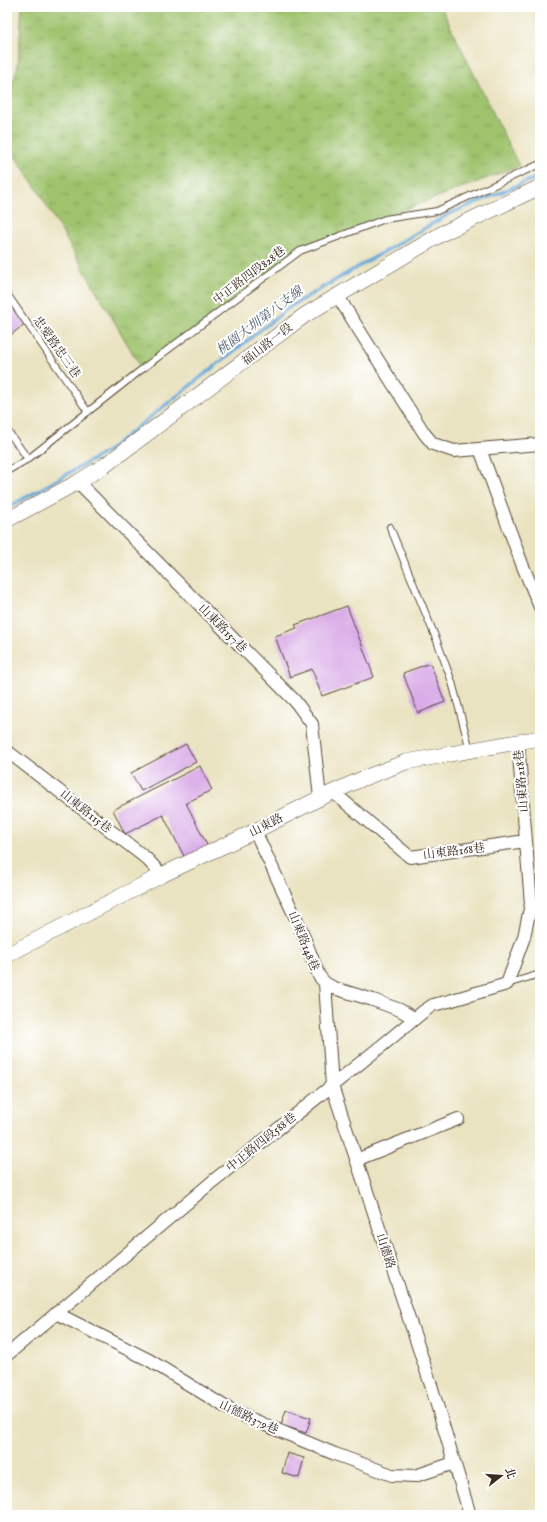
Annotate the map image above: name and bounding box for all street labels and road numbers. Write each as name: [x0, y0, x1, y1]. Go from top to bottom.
street label: 中正路四段828巷: [210, 243, 289, 308]
street label: 忠愛路忠三巷: [30, 313, 83, 381]
street label: 福山路一段: [239, 320, 296, 369]
street label: 山東路157巷: [195, 601, 250, 656]
street label: 山東路218巷: [511, 749, 532, 813]
street label: 山東路115巷: [57, 787, 114, 836]
street label: 山東路: [247, 811, 286, 840]
street label: 山東路168巷: [422, 840, 486, 863]
street label: 山東路148巷: [285, 909, 322, 973]
street label: 中正路四段588巷: [223, 1110, 299, 1175]
street label: 山德路: [373, 1232, 398, 1271]
street label: 山德路379巷: [217, 1397, 281, 1438]

